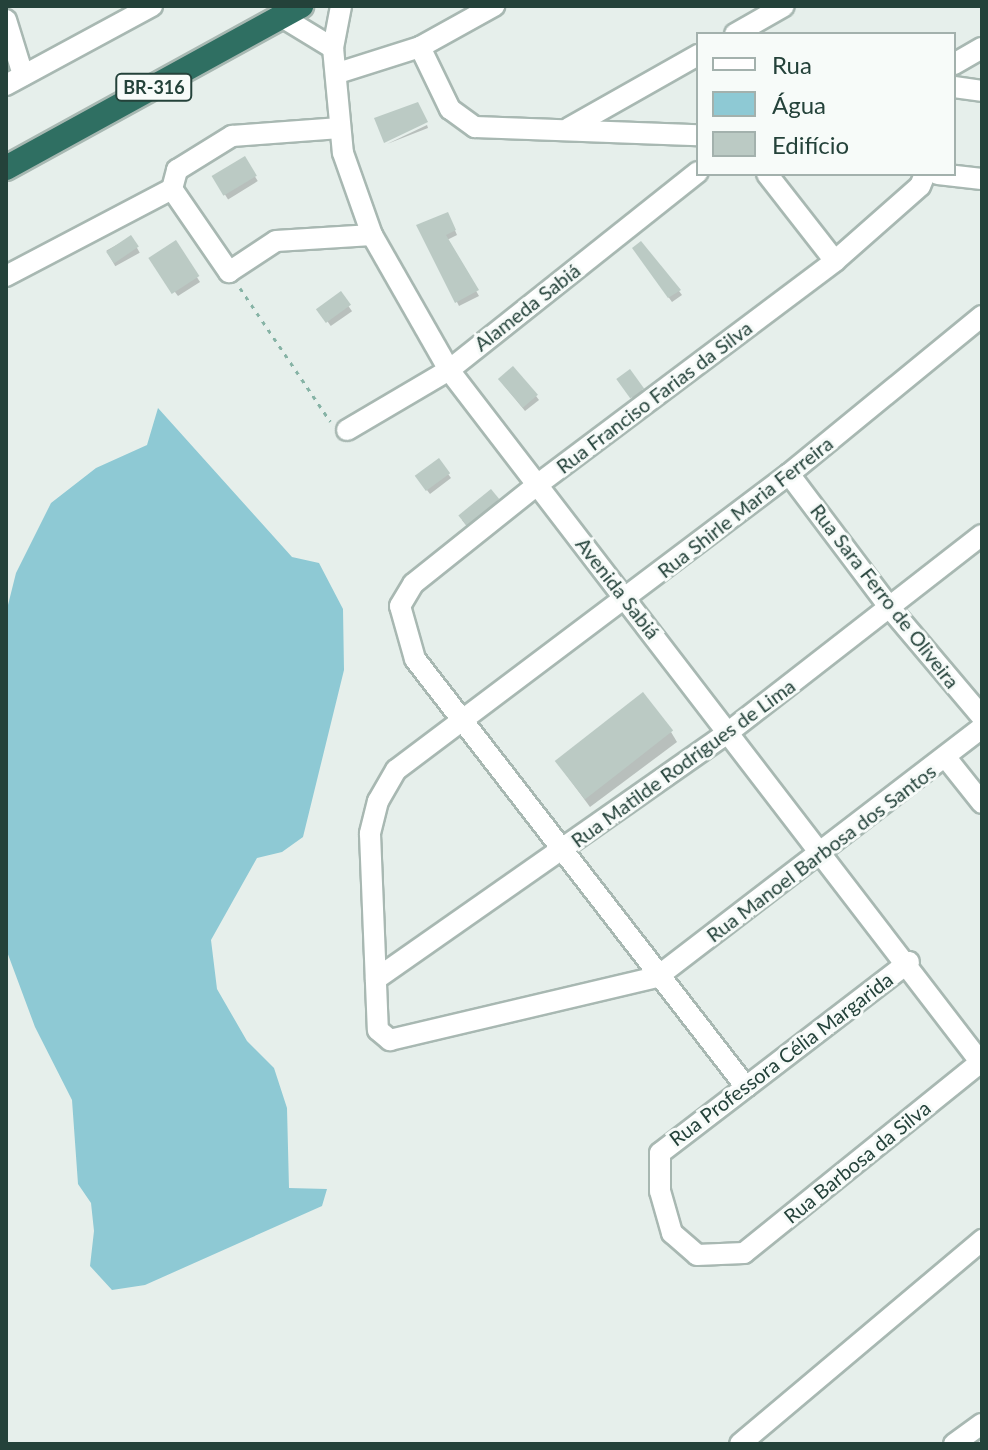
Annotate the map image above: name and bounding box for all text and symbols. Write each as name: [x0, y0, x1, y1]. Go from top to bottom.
legend: [696, 32, 956, 176]
text: Rua: [772, 50, 812, 79]
road number: BR-316: [114, 73, 194, 101]
text: Água: [772, 90, 826, 119]
text: Edifício: [772, 130, 849, 159]
street label: Alameda Sabiá: [469, 258, 585, 356]
street label: Rua Franciso Farias da Silva: [551, 316, 757, 478]
street label: Rua Shirle Maria Ferreira: [653, 431, 837, 583]
street label: Rua Sara Ferro de Oliveira: [806, 499, 964, 693]
street label: Avenida Sabiá: [571, 532, 665, 644]
street label: Rua Matilde Rodrigues de Lima: [566, 674, 800, 852]
street label: Rua Manoel Barbosa dos Santos: [702, 759, 940, 947]
street label: Rua Professora Célia Margarida: [665, 967, 897, 1151]
street label: Rua Barbosa da Silva: [779, 1096, 935, 1228]

